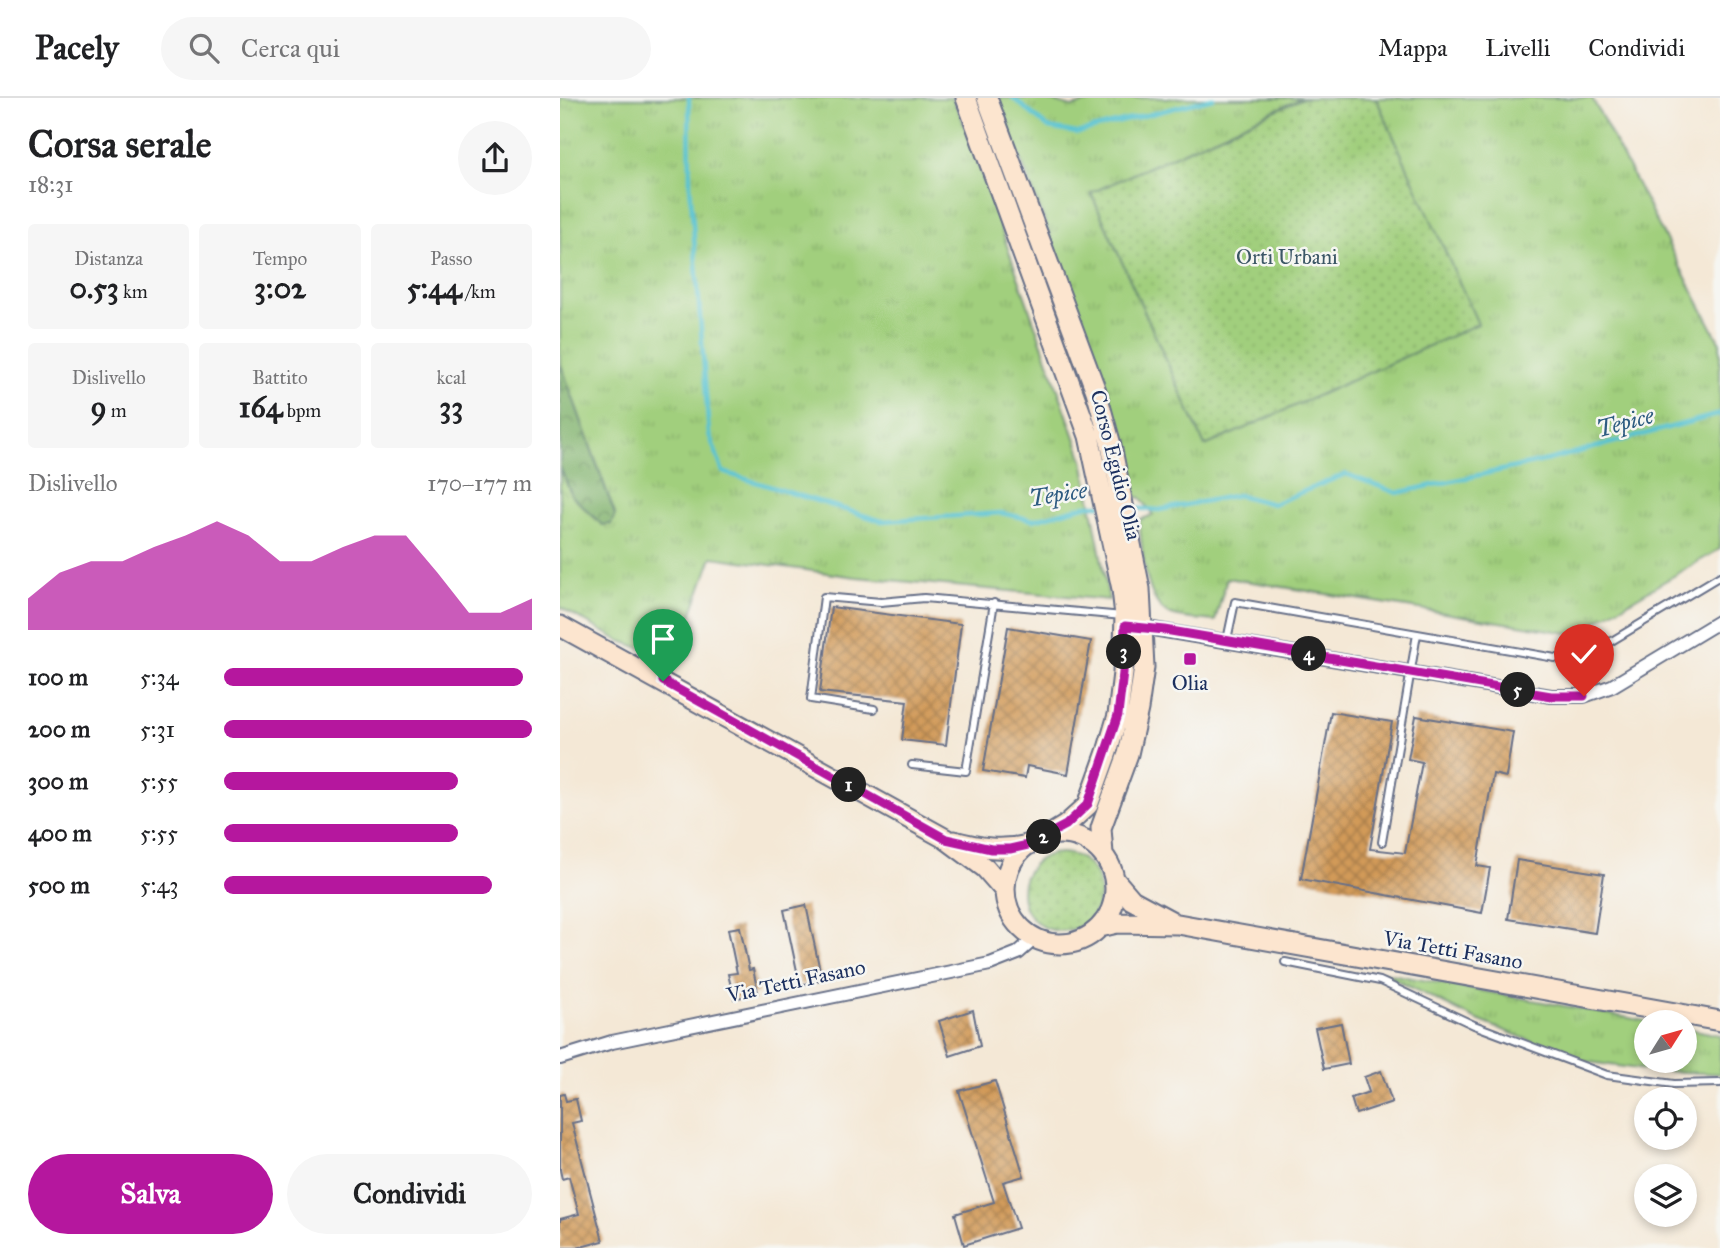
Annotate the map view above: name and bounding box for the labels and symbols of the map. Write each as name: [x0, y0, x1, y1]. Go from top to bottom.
park label: Orti Urbani: [1236, 244, 1338, 270]
street label: Corso Egidio Olia: [1085, 387, 1147, 543]
water label: Tepice: [1593, 401, 1657, 444]
water label: Tepice: [1027, 476, 1089, 513]
pin: [633, 609, 693, 681]
pin: [1554, 624, 1614, 696]
pin: 3: [1106, 634, 1142, 670]
pin: 4: [1292, 636, 1326, 672]
marker: Olia: [1182, 651, 1198, 667]
place label: Olia: [1172, 670, 1208, 696]
pin: 5: [1500, 672, 1536, 708]
pin: 1: [832, 768, 866, 802]
pin: 2: [1026, 820, 1062, 854]
street label: Via Tetti Fasano: [1380, 925, 1525, 975]
street label: Via Tetti Fasano: [723, 954, 868, 1009]
north arrow: [1634, 1010, 1698, 1073]

